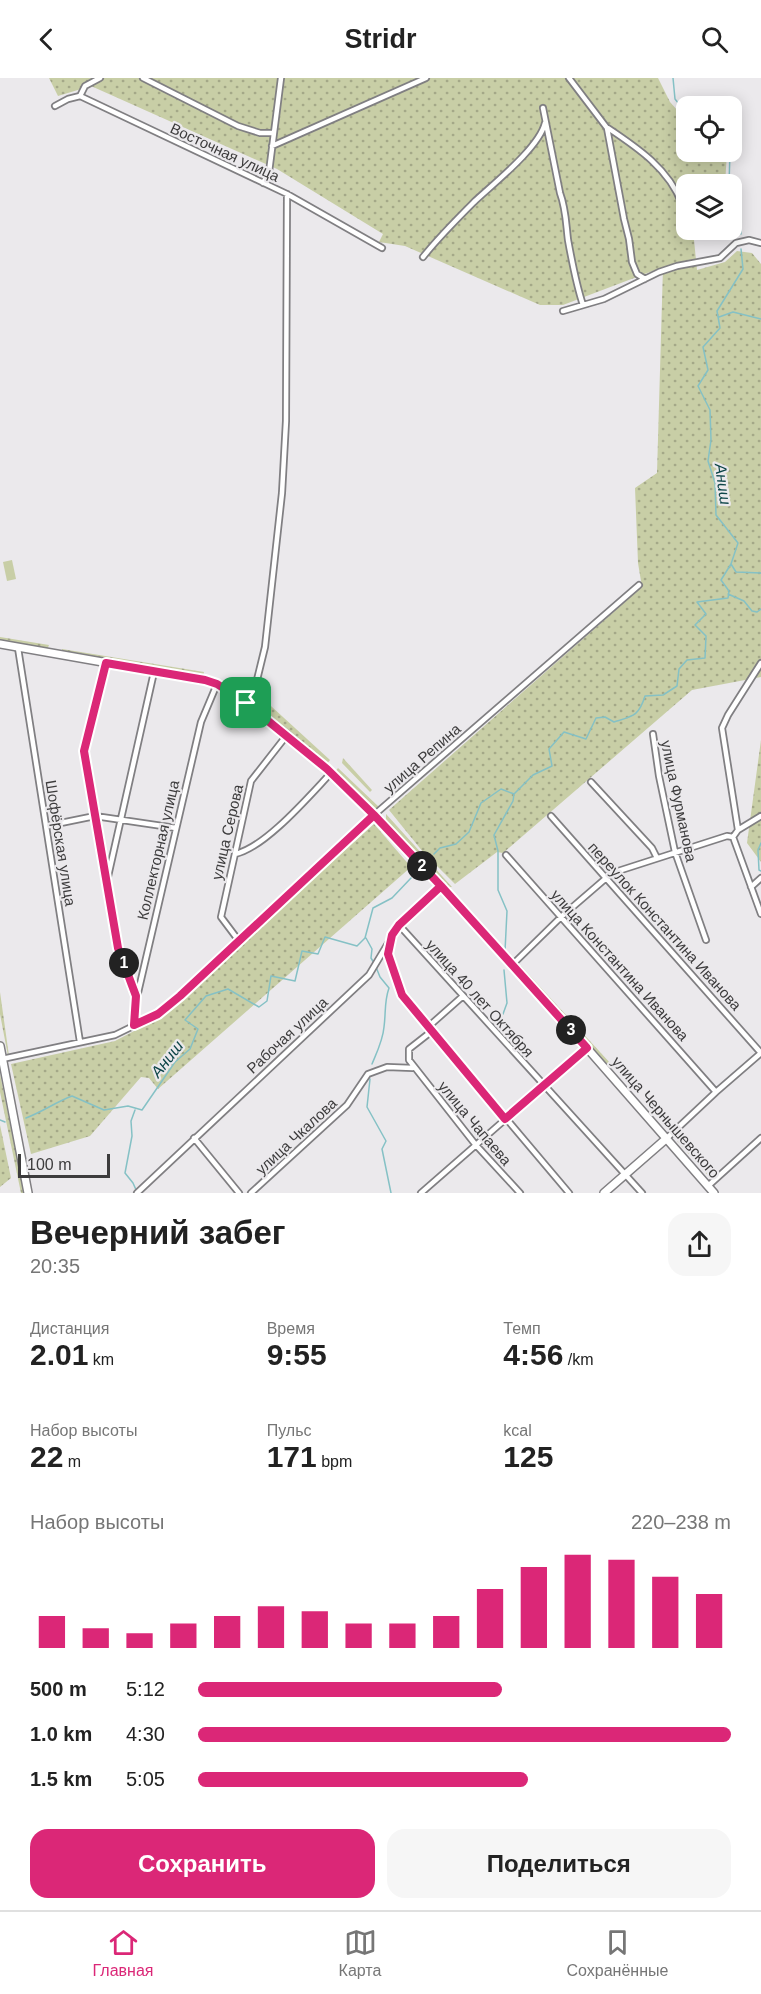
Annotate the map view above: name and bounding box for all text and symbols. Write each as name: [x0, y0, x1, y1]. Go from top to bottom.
icon: back: [30, 23, 63, 56]
icon: search: [698, 23, 731, 56]
text: Stridr: [344, 24, 417, 54]
map controls: [676, 96, 742, 240]
button: locate: [676, 96, 742, 162]
street label: Восточная улица: [168, 119, 283, 185]
button: layers: [676, 174, 742, 240]
water label: Аниш: [712, 461, 734, 506]
pin: [220, 677, 271, 728]
icon: arrive: [229, 686, 262, 719]
street label: улица Репина: [380, 720, 464, 796]
street label: улица Фурманова: [658, 739, 700, 864]
street label: Коллекторная улица: [134, 778, 182, 922]
street label: Шофёрская улица: [43, 779, 79, 908]
street label: улица Серова: [208, 782, 246, 881]
street label: переулок Константина Иванова: [585, 839, 745, 1014]
pin: 2: [407, 851, 437, 881]
text: 2: [418, 857, 426, 874]
street label: улица Константина Иванова: [548, 886, 693, 1044]
street label: улица 40 лет Октября: [423, 936, 537, 1060]
pin: 1: [109, 948, 139, 978]
text: 1: [120, 954, 128, 971]
street label: Рабочая улица: [243, 993, 331, 1077]
pin: 3: [556, 1015, 586, 1045]
text: 3: [567, 1021, 575, 1038]
water label: Аниш: [147, 1037, 187, 1081]
street label: улица Чернышевского: [609, 1053, 723, 1181]
street label: улица Чапаева: [435, 1077, 516, 1169]
street label: улица Чкалова: [252, 1094, 340, 1178]
scale bar: [18, 1151, 110, 1178]
text: 100 m: [27, 1156, 71, 1173]
button: share: [668, 1213, 731, 1276]
text: Вечерний забег: [30, 1214, 286, 1251]
text: 20:35: [30, 1255, 80, 1277]
text: Дистанция: [30, 1320, 109, 1337]
text: Время: [267, 1320, 315, 1337]
text: Темп: [503, 1320, 541, 1337]
text: 2.01: [30, 1338, 88, 1371]
text: 9:55: [267, 1338, 327, 1371]
text: 4:56: [503, 1338, 563, 1371]
text: km: [88, 1351, 114, 1368]
text: /km: [563, 1351, 594, 1368]
text: Набор высоты: [30, 1422, 137, 1439]
text: Пульс: [267, 1422, 311, 1439]
text: kcal: [503, 1422, 532, 1439]
text: 22: [30, 1440, 63, 1473]
text: 171: [267, 1440, 317, 1473]
text: 125: [503, 1440, 553, 1473]
text: m: [63, 1453, 81, 1470]
text: bpm: [317, 1453, 352, 1470]
text: Набор высоты: [30, 1511, 164, 1533]
text: 220–238 m: [631, 1511, 731, 1533]
text: 500 m: [30, 1678, 87, 1700]
text: 5:12: [126, 1678, 165, 1700]
text: 1.0 km: [30, 1723, 92, 1745]
text: 4:30: [126, 1723, 165, 1745]
text: 1.5 km: [30, 1768, 92, 1790]
text: 5:05: [126, 1768, 165, 1790]
button: Сохранить: [30, 1829, 375, 1898]
button: Поделиться: [387, 1829, 731, 1898]
tab: Главная: [93, 1926, 153, 1980]
tab: Карта: [339, 1926, 381, 1980]
tab: Сохранённые: [567, 1926, 668, 1980]

